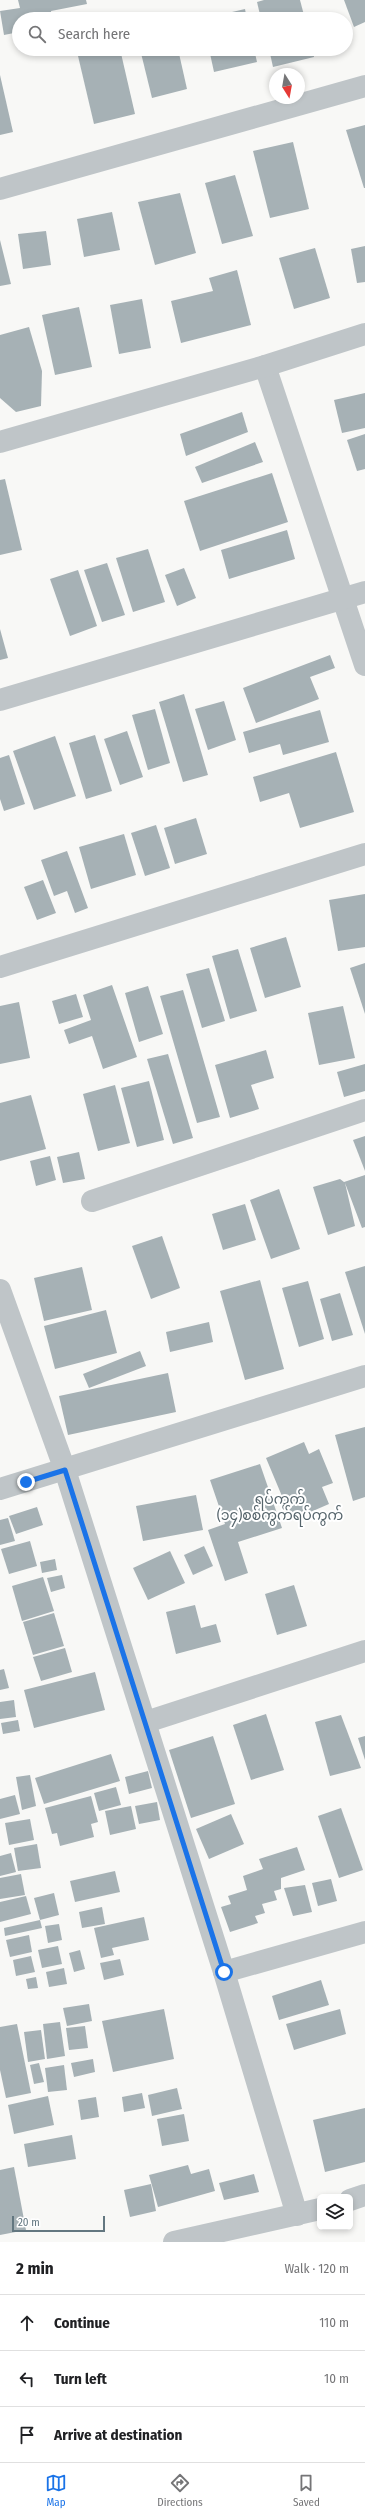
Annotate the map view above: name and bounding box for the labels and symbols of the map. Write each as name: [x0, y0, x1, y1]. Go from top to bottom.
north arrow: [269, 68, 305, 104]
route end: [17, 1473, 35, 1491]
district label: ရပ်ကွက် (၁၄)စစ်ကွက်ရပ်ကွက်: [217, 1489, 343, 1527]
route start: [215, 1963, 233, 1981]
scale bar: [12, 2214, 105, 2233]

